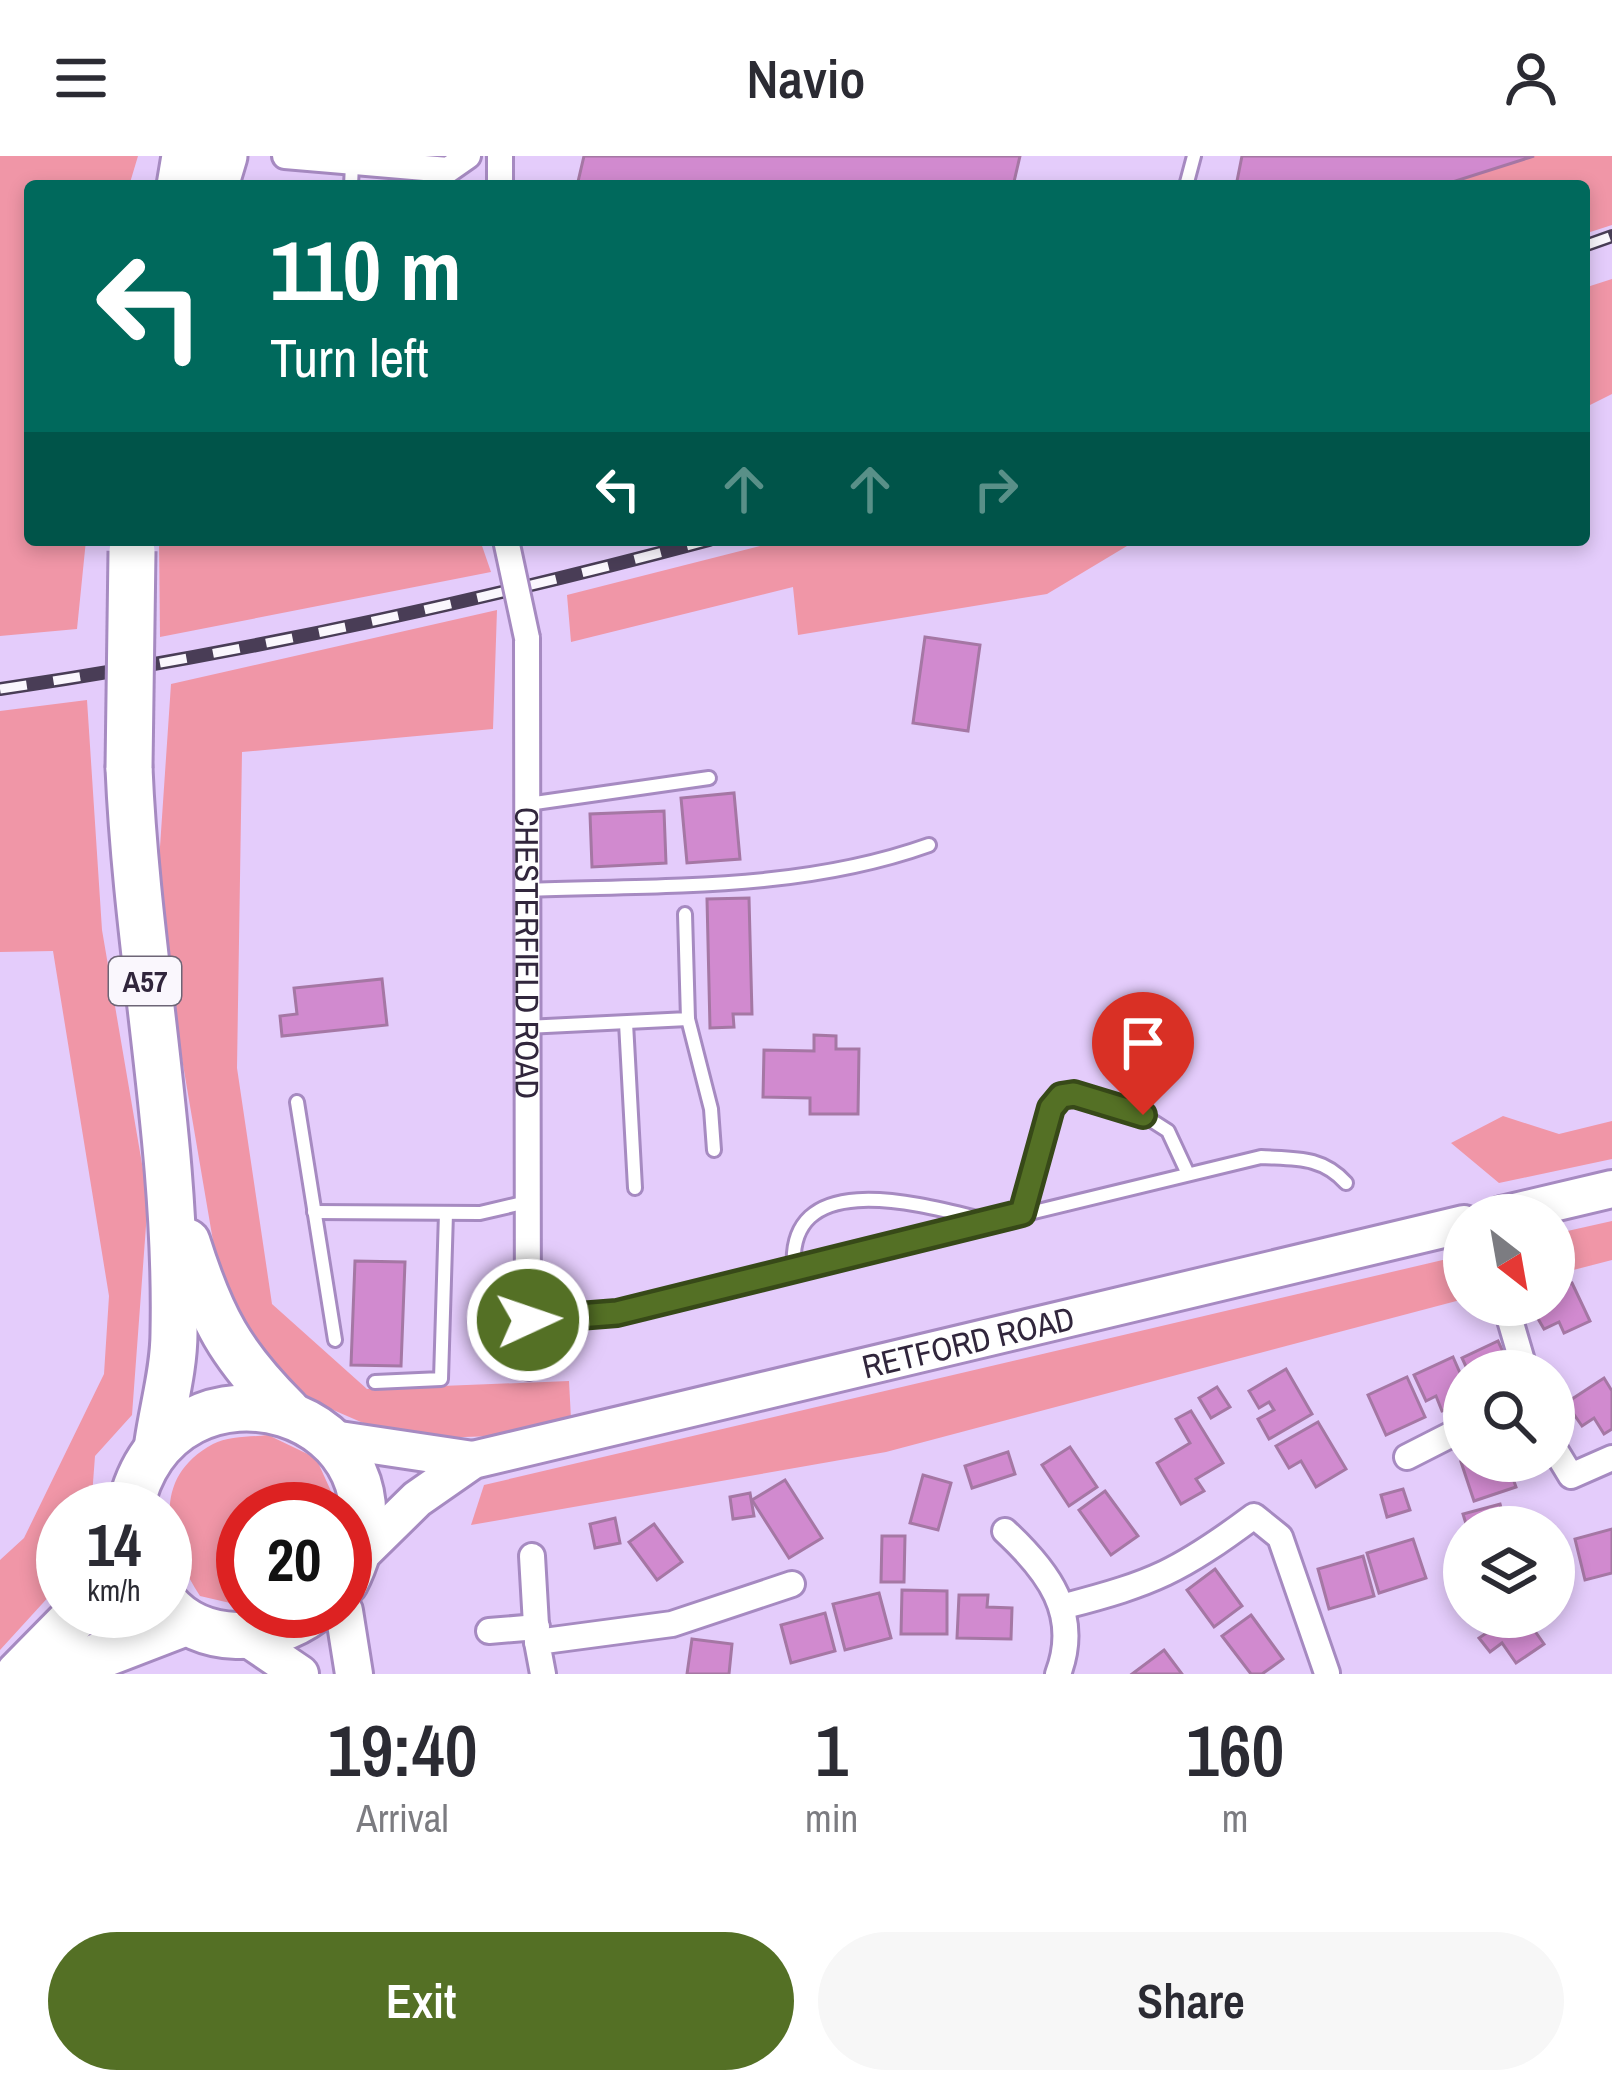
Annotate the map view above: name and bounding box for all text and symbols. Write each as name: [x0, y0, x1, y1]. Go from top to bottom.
text: Navio: [747, 42, 865, 115]
icon: menu: [48, 45, 114, 111]
icon: person: [1498, 45, 1564, 111]
text: 110 m: [270, 213, 462, 326]
icon: left: [72, 228, 228, 384]
text: Turn left: [270, 321, 429, 394]
icon: left: [585, 456, 651, 522]
icon: ahead: [711, 456, 777, 522]
icon: ahead: [837, 456, 903, 522]
icon: right: [963, 456, 1029, 522]
street label: CHESTERFIELD ROAD: [505, 807, 550, 1099]
road number: A57: [109, 957, 181, 1005]
pin: [1092, 992, 1194, 1115]
icon: arrive: [1110, 1010, 1176, 1076]
north arrow: [1443, 1194, 1575, 1326]
map controls: [1443, 1194, 1575, 1638]
position arrow: [465, 1257, 591, 1383]
street label: RETFORD ROAD: [858, 1296, 1079, 1389]
button: search: [1443, 1350, 1575, 1482]
speed limit sign: 20: [216, 1482, 372, 1638]
text: 14: [87, 1504, 141, 1585]
button: layers: [1443, 1506, 1575, 1638]
text: km/h: [87, 1570, 141, 1610]
text: 19:40: [328, 1701, 477, 1798]
text: 1: [815, 1701, 848, 1798]
text: 160: [1186, 1701, 1284, 1798]
text: Arrival: [356, 1792, 449, 1844]
text: min: [805, 1792, 858, 1844]
text: m: [1222, 1792, 1248, 1844]
button: Exit: [48, 1932, 794, 2070]
button: Share: [818, 1932, 1564, 2070]

